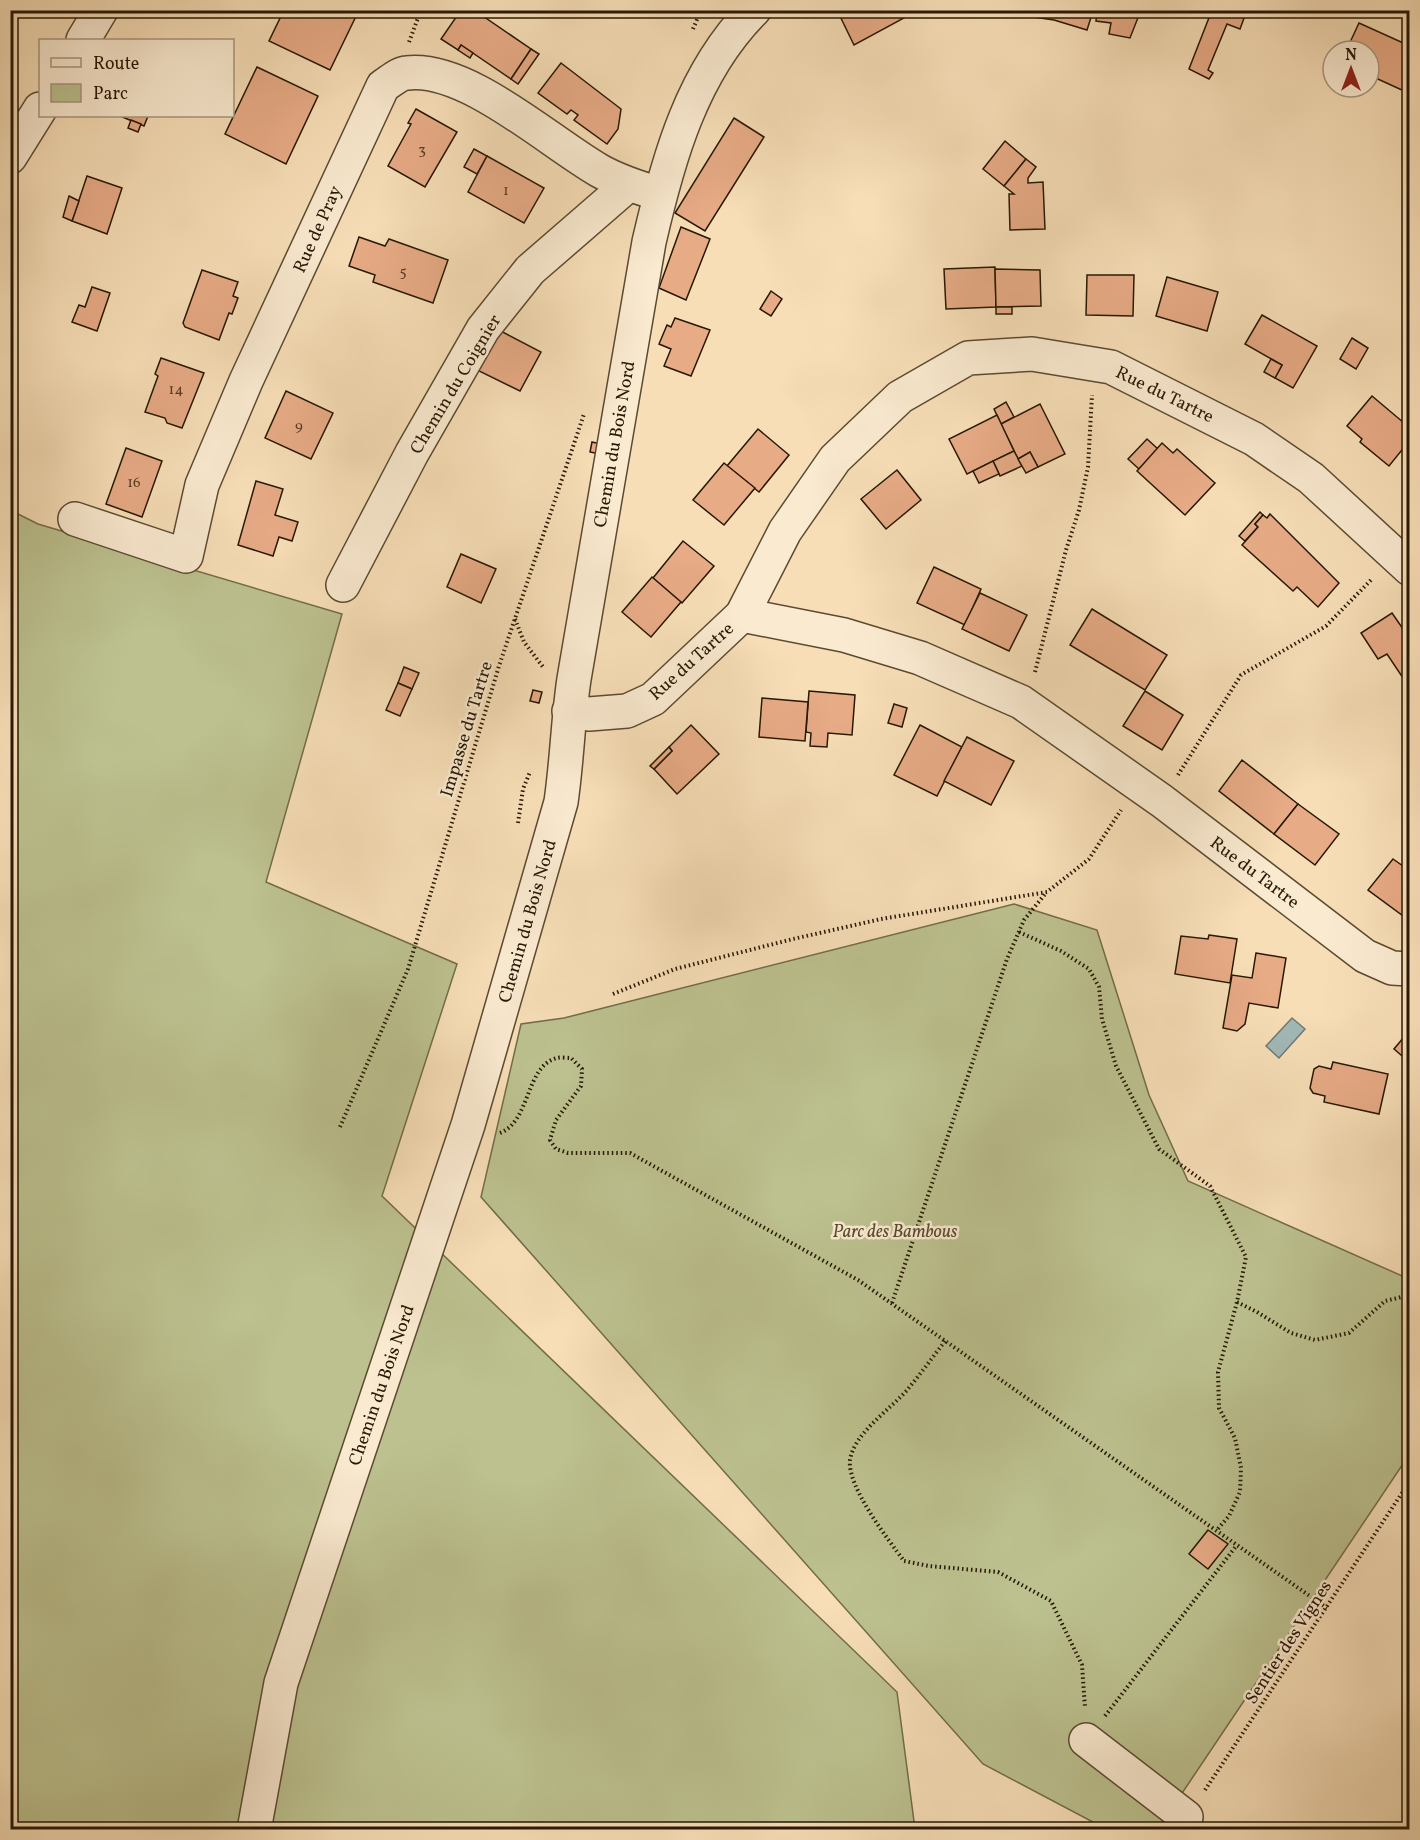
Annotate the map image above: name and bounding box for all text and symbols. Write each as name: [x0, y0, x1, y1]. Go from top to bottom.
legend: [39, 39, 234, 117]
north arrow: [1321, 39, 1381, 99]
text: N: [1345, 45, 1357, 67]
text: Route: [93, 52, 139, 77]
text: Parc: [93, 82, 128, 107]
house number: 3: [418, 140, 426, 161]
house number: 1: [503, 181, 509, 202]
street label: Rue de Pray: [288, 182, 349, 277]
house number: 5: [399, 262, 407, 283]
street label: Chemin du Coignier: [405, 310, 508, 459]
street label: Chemin du Bois Nord: [589, 359, 642, 530]
street label: Rue du Tartre: [1111, 361, 1218, 430]
house number: 14: [169, 380, 183, 401]
house number: 9: [295, 416, 303, 437]
house number: 16: [127, 473, 141, 494]
street label: Rue du Tartre: [644, 617, 740, 707]
street label: Impasse du Tartre: [435, 658, 500, 800]
street label: Rue du Tartre: [1204, 831, 1304, 915]
street label: Chemin du Bois Nord: [493, 837, 564, 1006]
park label: Parc des Bambous: [833, 1220, 958, 1245]
street label: Chemin du Bois Nord: [343, 1302, 422, 1469]
street label: Sentier des Vignes: [1240, 1576, 1339, 1710]

